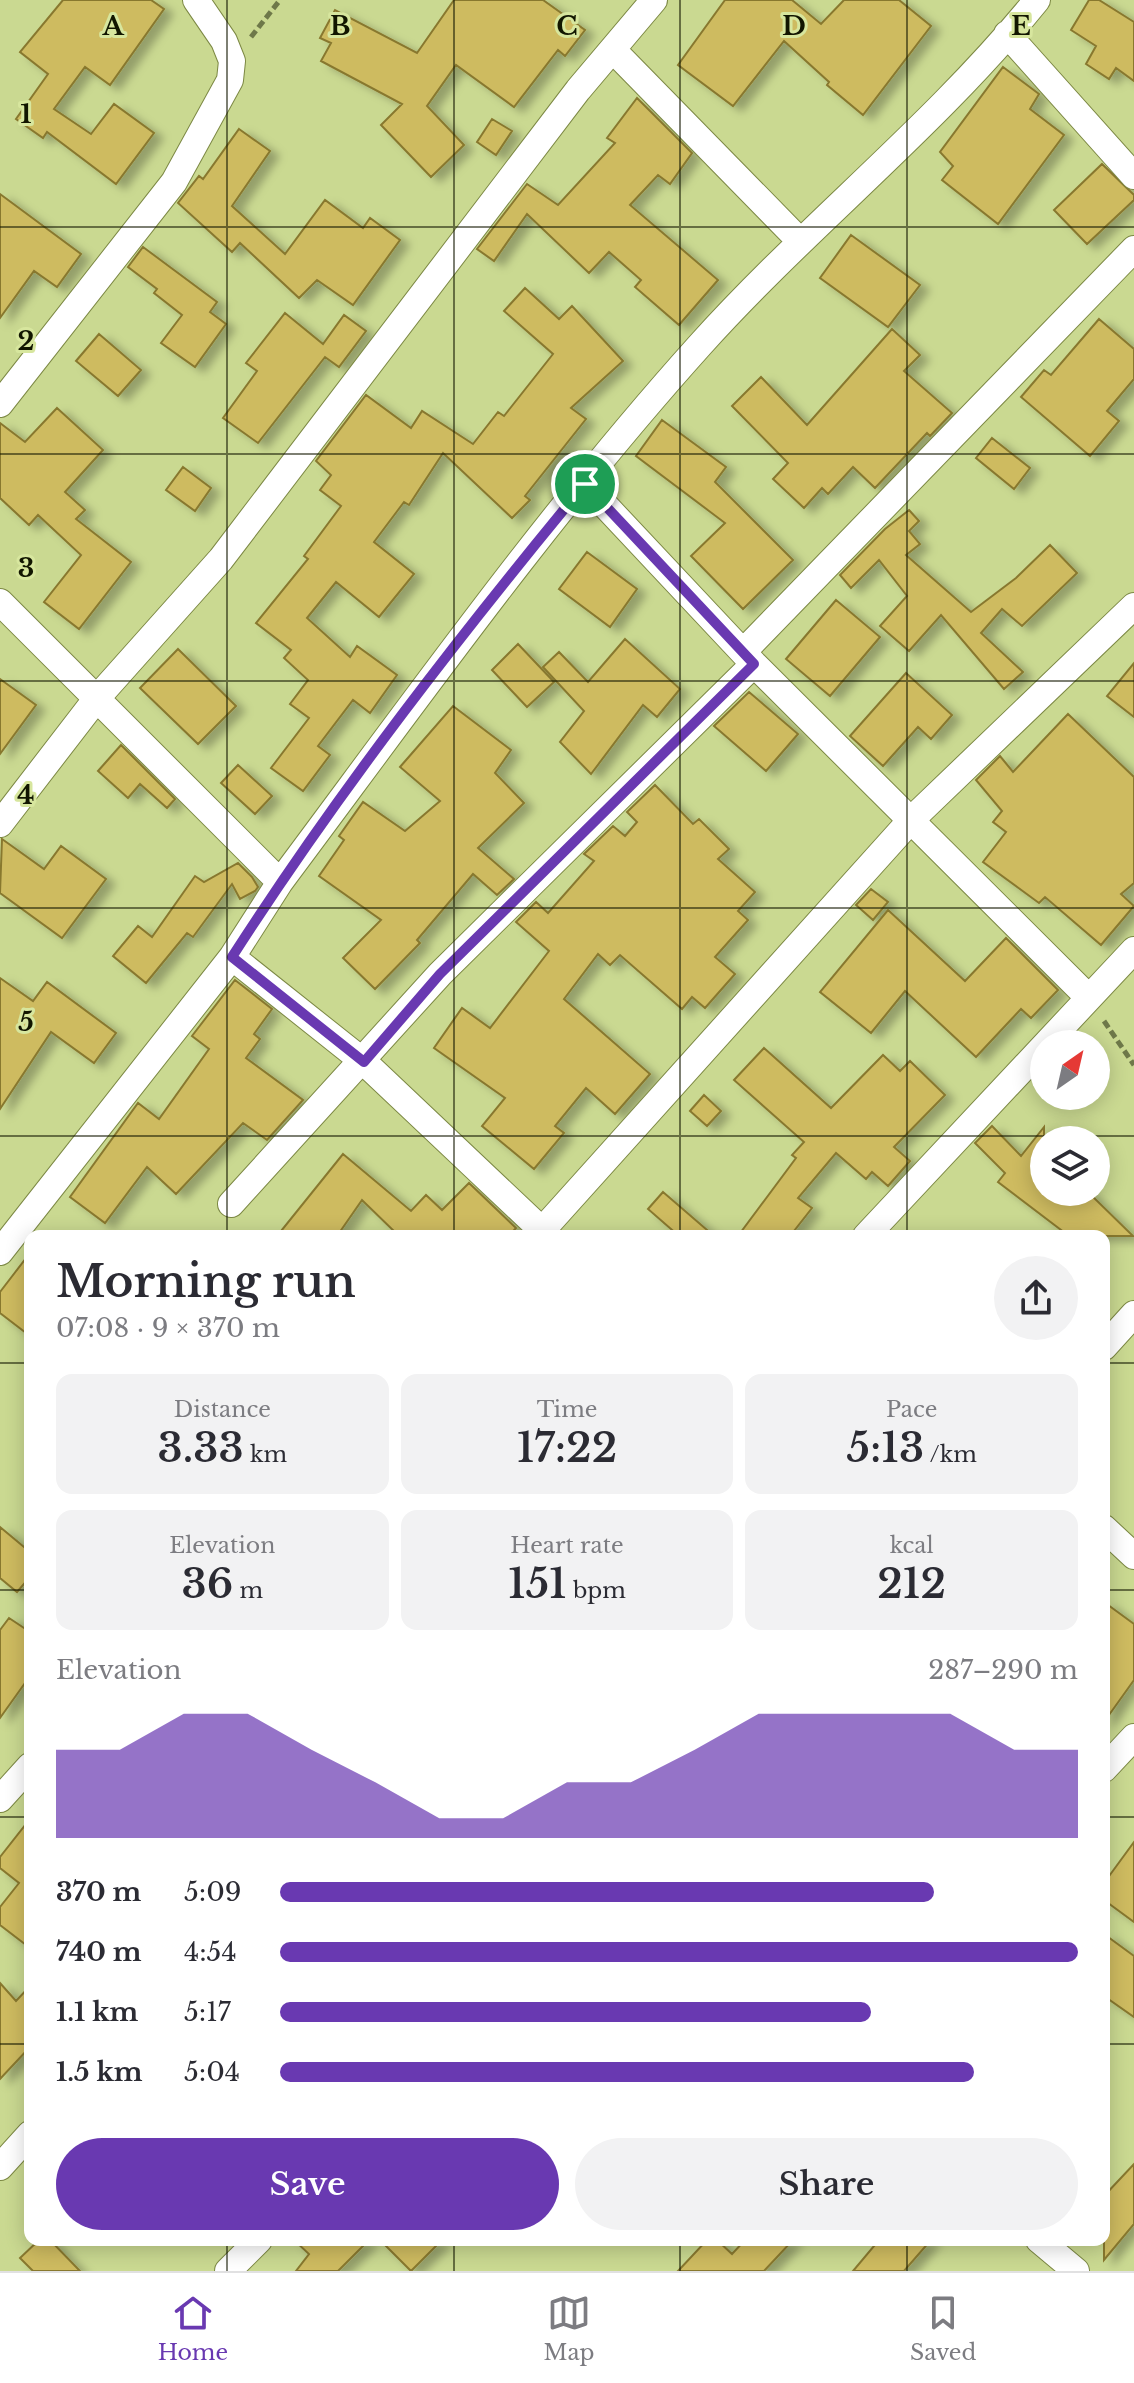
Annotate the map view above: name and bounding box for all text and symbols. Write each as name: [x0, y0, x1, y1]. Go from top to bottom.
text: A: [101, 10, 124, 42]
text: B: [330, 10, 350, 42]
text: C: [556, 10, 578, 42]
text: D: [782, 10, 806, 42]
text: E: [1011, 10, 1031, 42]
text: 1: [20, 98, 32, 130]
text: 2: [18, 325, 34, 357]
pin: [551, 450, 619, 518]
icon: arrive: [563, 462, 607, 506]
text: 3: [18, 552, 34, 584]
text: 4: [17, 779, 35, 811]
text: 5: [18, 1006, 34, 1038]
north arrow: [1030, 1030, 1110, 1110]
map controls: [1030, 1030, 1110, 1206]
button: layers: [1030, 1126, 1110, 1206]
text: Morning run: [56, 1254, 356, 1309]
button: share: [994, 1256, 1078, 1340]
text: 07:08 · 9 × 370 m: [56, 1312, 280, 1344]
text: Distance: [174, 1396, 271, 1423]
text: Time: [537, 1396, 597, 1423]
text: Pace: [886, 1396, 937, 1423]
text: 3.33: [158, 1423, 244, 1473]
text: 17:22: [517, 1423, 617, 1473]
text: 5:13: [847, 1423, 924, 1473]
text: km: [244, 1441, 287, 1468]
text: /km: [924, 1441, 977, 1468]
text: Elevation: [169, 1532, 275, 1559]
text: Heart rate: [510, 1532, 624, 1559]
text: kcal: [890, 1532, 934, 1559]
text: 36: [181, 1559, 233, 1609]
text: 151: [508, 1559, 567, 1609]
text: 212: [877, 1559, 946, 1609]
text: m: [233, 1577, 263, 1604]
text: bpm: [567, 1577, 626, 1604]
text: Elevation: [56, 1654, 182, 1686]
text: 287–290 m: [928, 1654, 1078, 1686]
text: 370 m: [56, 1876, 141, 1908]
text: 5:09: [184, 1876, 241, 1908]
text: 740 m: [56, 1936, 142, 1968]
text: 4:54: [184, 1936, 237, 1968]
text: 1.1 km: [56, 1996, 138, 2028]
text: 5:17: [184, 1996, 231, 2028]
text: 1.5 km: [56, 2056, 143, 2088]
text: 5:04: [184, 2056, 240, 2088]
button: Save: [56, 2138, 559, 2230]
button: Share: [575, 2138, 1078, 2230]
tab: Home: [158, 2291, 228, 2366]
tab: Map: [543, 2291, 595, 2366]
tab: Saved: [910, 2291, 976, 2366]

